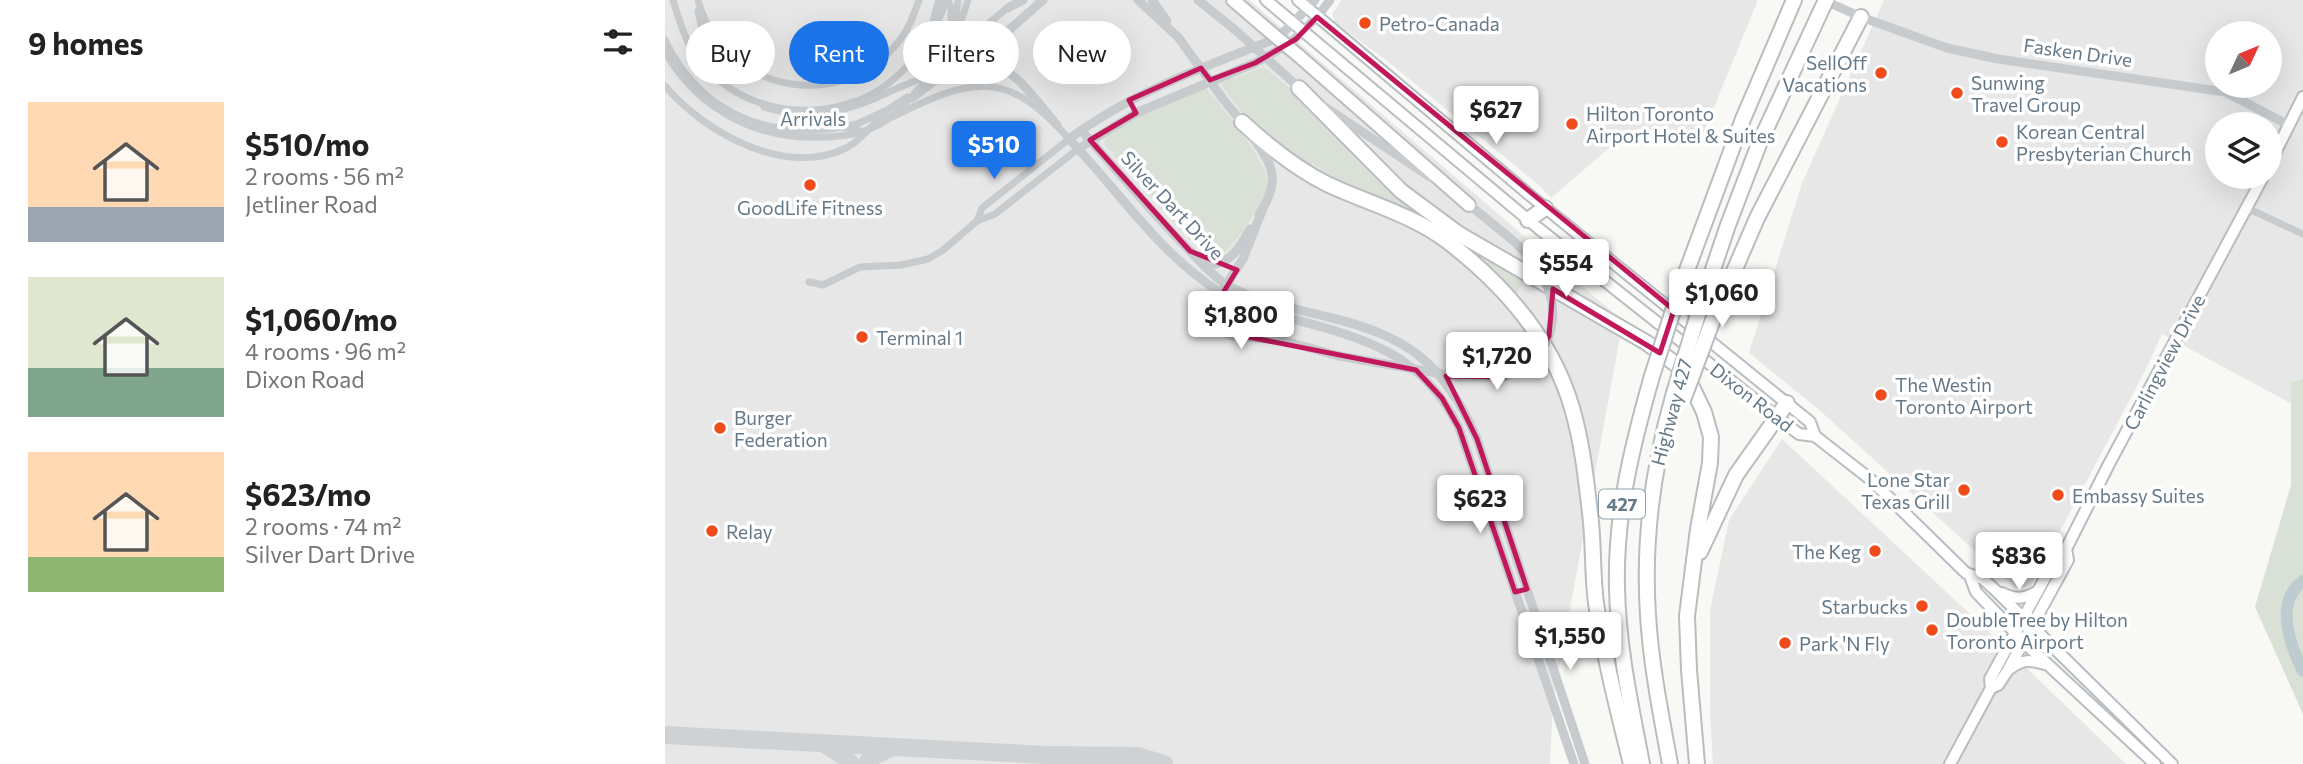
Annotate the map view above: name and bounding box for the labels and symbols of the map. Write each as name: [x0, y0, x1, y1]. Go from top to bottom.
place label: Petro-Canada: [1379, 12, 1500, 35]
marker: Petro-Canada: [1357, 15, 1373, 31]
north arrow: [2205, 21, 2282, 98]
street label: Fasken Drive: [2022, 33, 2134, 71]
place label: SellOff Vacations: [1782, 51, 1867, 96]
marker: SellOff Vacations: [1873, 65, 1889, 81]
place label: Sunwing Travel Group: [1971, 71, 2081, 116]
marker: Sunwing Travel Group: [1949, 85, 1965, 101]
pin: $627: [1455, 86, 1537, 146]
place label: Hilton Toronto Airport Hotel & Suites: [1586, 102, 1775, 147]
street label: Arrivals: [780, 107, 846, 130]
marker: Hilton Toronto Airport Hotel & Suites: [1564, 116, 1580, 132]
place label: Korean Central Presbyterian Church: [2016, 120, 2191, 165]
pin: $510: [953, 122, 1035, 181]
marker: Korean Central Presbyterian Church: [1994, 134, 2010, 150]
street label: Silver Dart Drive: [1117, 146, 1229, 264]
marker: GoodLife Fitness: [802, 177, 818, 193]
place label: GoodLife Fitness: [737, 196, 883, 219]
pin: $554: [1525, 240, 1607, 299]
pin: $1,060: [1665, 270, 1779, 329]
street label: Carlingview Drive: [2118, 290, 2210, 434]
pin: $1,800: [1184, 292, 1298, 351]
place label: Terminal 1: [876, 326, 963, 349]
marker: Terminal 1: [854, 329, 870, 345]
pin: $1,720: [1440, 332, 1554, 392]
street label: Highway 427: [1646, 356, 1696, 468]
street label: Dixon Road: [1706, 358, 1798, 436]
place label: The Westin Toronto Airport: [1895, 373, 2033, 418]
marker: The Westin Toronto Airport: [1873, 387, 1889, 403]
place label: Burger Federation: [734, 406, 828, 451]
marker: Burger Federation: [712, 420, 728, 436]
place label: Lone Star Texas Grill: [1861, 468, 1950, 513]
pin: $623: [1439, 476, 1521, 535]
marker: Lone Star Texas Grill: [1956, 482, 1972, 498]
place label: Embassy Suites: [2072, 484, 2205, 507]
marker: Embassy Suites: [2050, 487, 2066, 503]
road number: 427: [1599, 490, 1645, 518]
place label: Relay: [726, 520, 773, 543]
marker: Relay: [704, 523, 720, 539]
pin: $836: [1978, 532, 2060, 592]
place label: The Keg: [1792, 540, 1861, 563]
marker: The Keg: [1867, 543, 1883, 559]
place label: Starbucks: [1822, 595, 1908, 618]
marker: Starbucks: [1914, 598, 1930, 614]
place label: DoubleTree by Hilton Toronto Airport: [1946, 608, 2128, 653]
pin: $1,550: [1513, 612, 1627, 672]
marker: DoubleTree by Hilton Toronto Airport: [1924, 622, 1940, 638]
place label: Park 'N Fly: [1799, 632, 1890, 655]
marker: Park 'N Fly: [1777, 635, 1793, 651]

